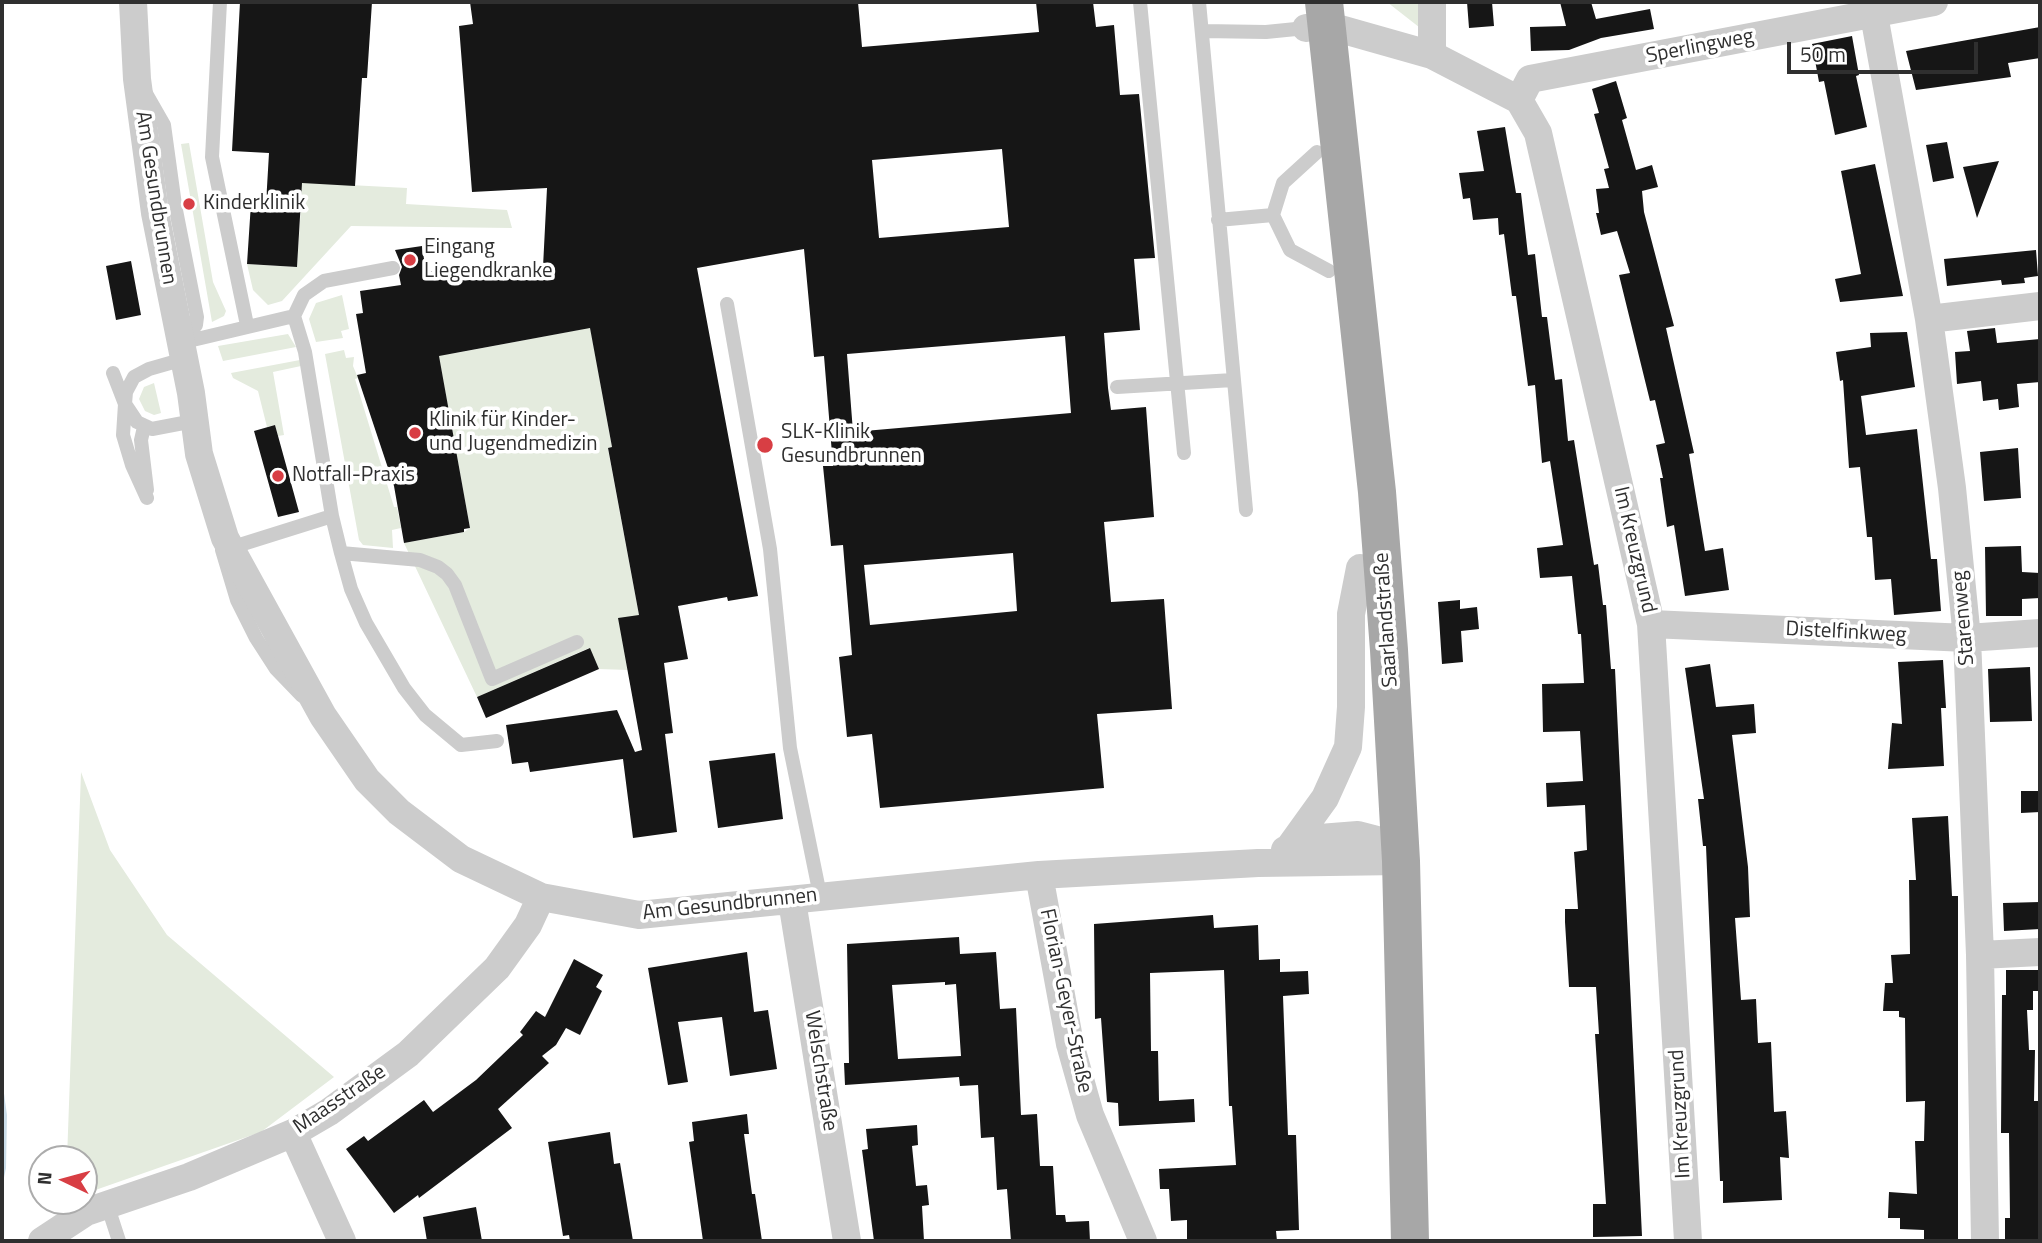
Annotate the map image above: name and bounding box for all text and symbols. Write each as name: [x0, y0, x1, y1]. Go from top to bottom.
street label: Sperlingweg: [1644, 24, 1756, 70]
scale bar: [1790, 28, 1981, 72]
text: 50 m: [1800, 38, 1846, 70]
street label: Am Gesundbrunnen: [129, 109, 181, 287]
place label: Kinderklinik: [203, 191, 305, 217]
marker: Kinderklinik: [181, 196, 197, 212]
place label: Eingang Liegendkranke: [424, 235, 553, 285]
marker: Eingang Liegendkranke: [402, 252, 418, 268]
place label: Klinik für Kinder- und Jugendmedizin: [429, 408, 597, 458]
place label: SLK-Klinik Gesundbrunnen: [781, 420, 922, 470]
marker: Klinik für Kinder- und Jugendmedizin: [407, 425, 423, 441]
marker: SLK-Klinik Gesundbrunnen: [755, 435, 775, 455]
place label: Notfall-Praxis: [292, 463, 415, 489]
marker: Notfall-Praxis: [270, 468, 286, 484]
street label: Im Kreuzgrund: [1607, 484, 1661, 616]
street label: Saarlandstraße: [1370, 552, 1404, 688]
street label: Starenweg: [1947, 569, 1981, 667]
street label: Distelfinkweg: [1785, 617, 1907, 649]
street label: Am Gesundbrunnen: [641, 883, 819, 927]
street label: Florian-Geyer-Straße: [1033, 907, 1097, 1095]
street label: Welschstraße: [798, 1009, 842, 1133]
street label: Im Kreuzgrund: [1665, 1049, 1697, 1179]
street label: Maasstraße: [289, 1060, 391, 1140]
north arrow: [28, 1145, 98, 1215]
text: N: [29, 1170, 59, 1186]

